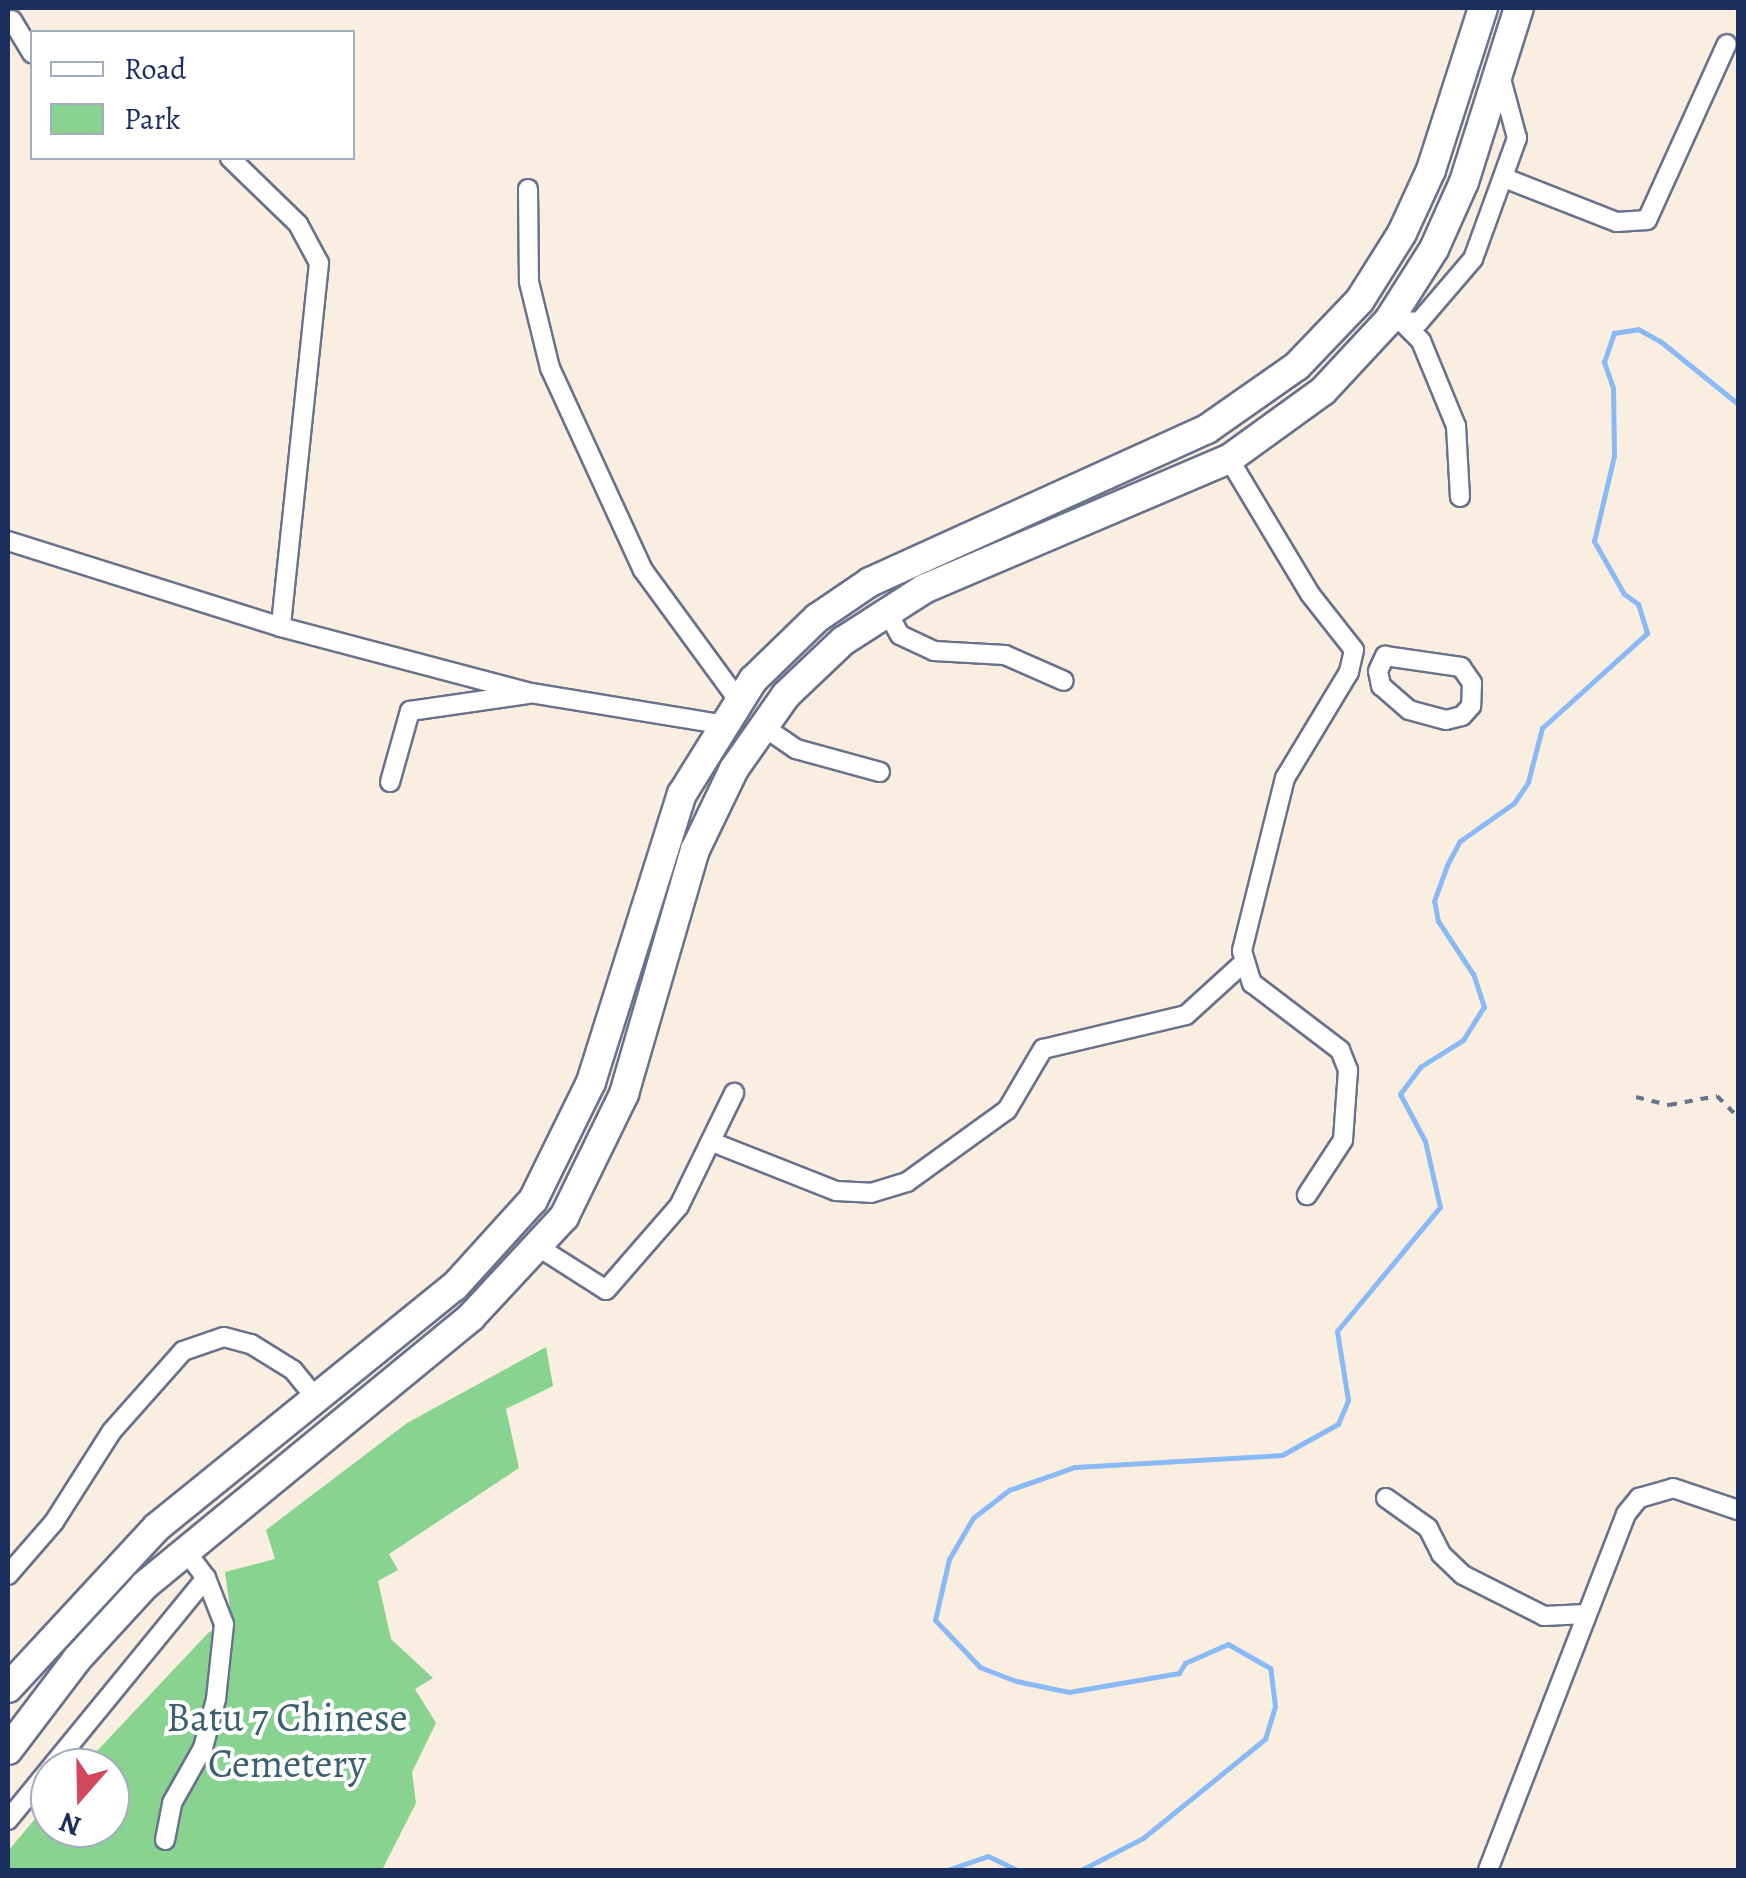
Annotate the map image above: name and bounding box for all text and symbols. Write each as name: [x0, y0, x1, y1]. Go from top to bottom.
legend: [30, 30, 355, 160]
text: Road: [124, 49, 186, 89]
text: Park: [124, 99, 180, 139]
park label: Batu 7 Chinese Cemetery: [166, 1694, 408, 1788]
north arrow: [30, 1748, 130, 1848]
text: N: [54, 1803, 87, 1846]

